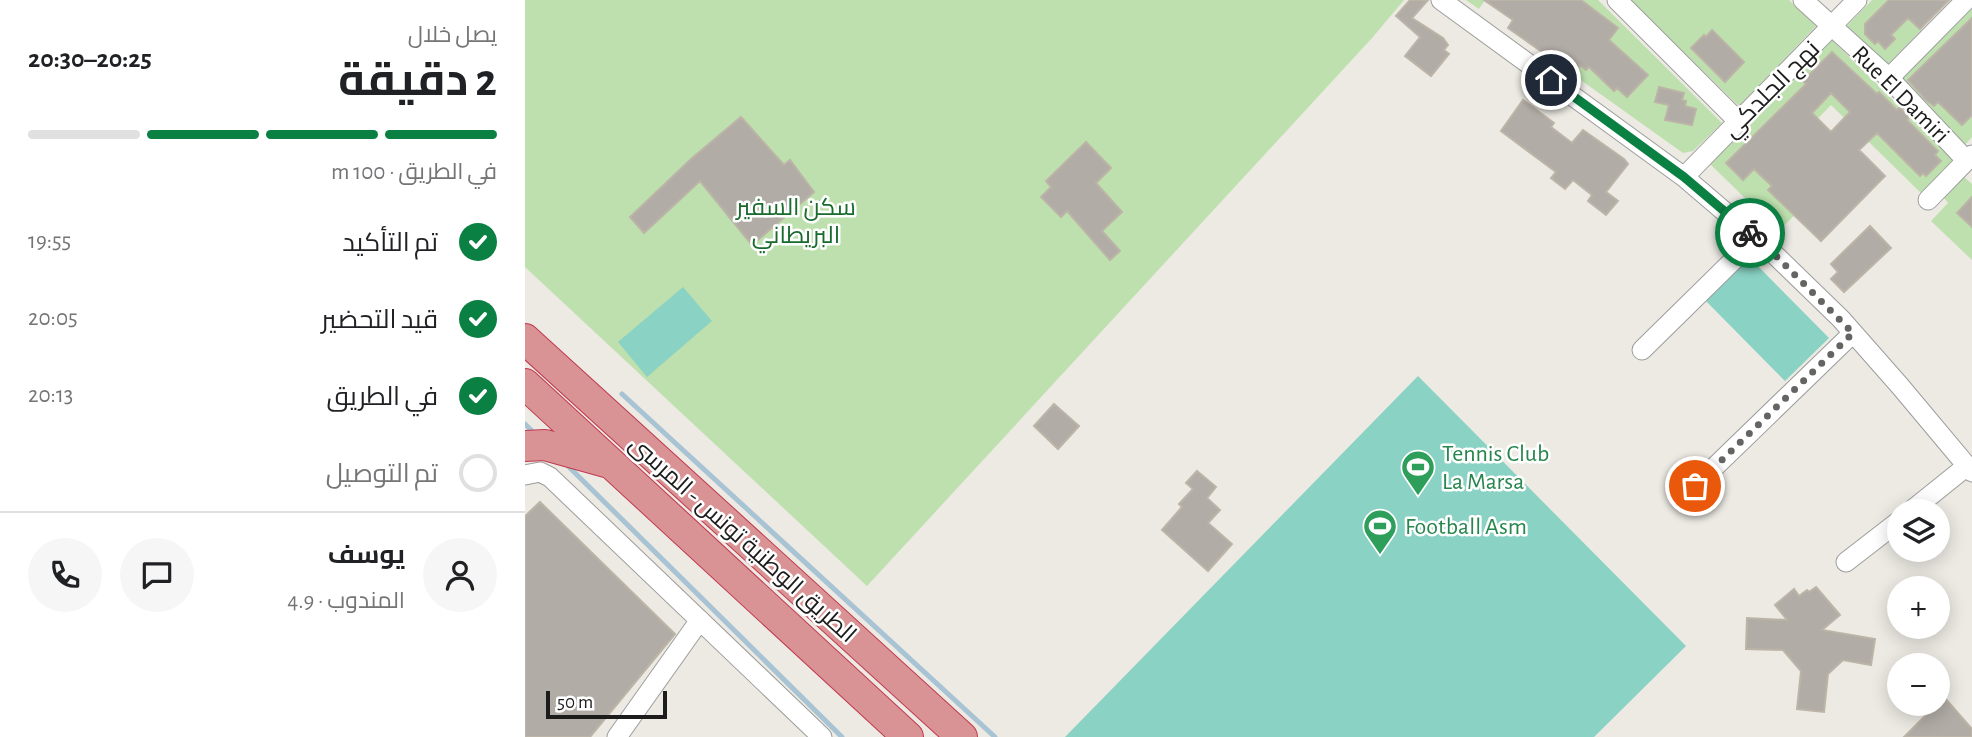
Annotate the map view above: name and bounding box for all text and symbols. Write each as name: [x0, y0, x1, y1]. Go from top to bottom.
text: يصل خلال: [408, 24, 497, 47]
street label: نهج الجلدكي: [1719, 37, 1829, 147]
street label: Rue El Damiri: [1847, 42, 1953, 148]
text: 20:25–20:30: [28, 46, 152, 72]
pin: [1521, 50, 1581, 110]
text: 2 دقيقة: [338, 58, 497, 104]
icon: home: [1532, 61, 1570, 99]
text: في الطريق · 100 m: [331, 161, 497, 184]
park label: سكن السفير البريطاني: [734, 196, 856, 254]
courier: [1715, 198, 1785, 268]
icon: bike: [1731, 214, 1769, 252]
icon: check: [459, 223, 497, 261]
text: 19:55: [28, 230, 71, 253]
text: تم التأكيد: [342, 230, 438, 256]
icon: check: [459, 300, 497, 338]
text: 20:05: [28, 307, 78, 330]
text: قيد التحضير: [321, 307, 438, 333]
icon: check: [459, 377, 497, 415]
text: 20:13: [28, 384, 73, 407]
text: في الطريق: [326, 384, 438, 410]
street label: الطريق الوطنية تونس - المرسى: [623, 432, 860, 649]
place label: Tennis Club La Marsa: [1442, 442, 1549, 494]
sports icon: Tennis Club La Marsa: [1399, 448, 1437, 497]
pin: [1665, 456, 1725, 516]
text: تم التوصيل: [326, 461, 438, 487]
icon: bag: [1676, 467, 1714, 505]
map controls: [1887, 499, 1950, 716]
button: layers: [1887, 499, 1950, 562]
sports icon: Football Asm: [1361, 507, 1399, 556]
place label: Football Asm: [1405, 515, 1527, 539]
button: phone: [28, 538, 102, 612]
button: chat: [120, 538, 194, 612]
button: person: [423, 538, 497, 612]
text: يوسف: [328, 542, 405, 568]
button: +: [1887, 576, 1950, 639]
text: المندوب · 4.9: [287, 590, 405, 613]
button: −: [1887, 653, 1950, 716]
scale bar: [546, 688, 667, 720]
text: 50 m: [557, 693, 593, 712]

